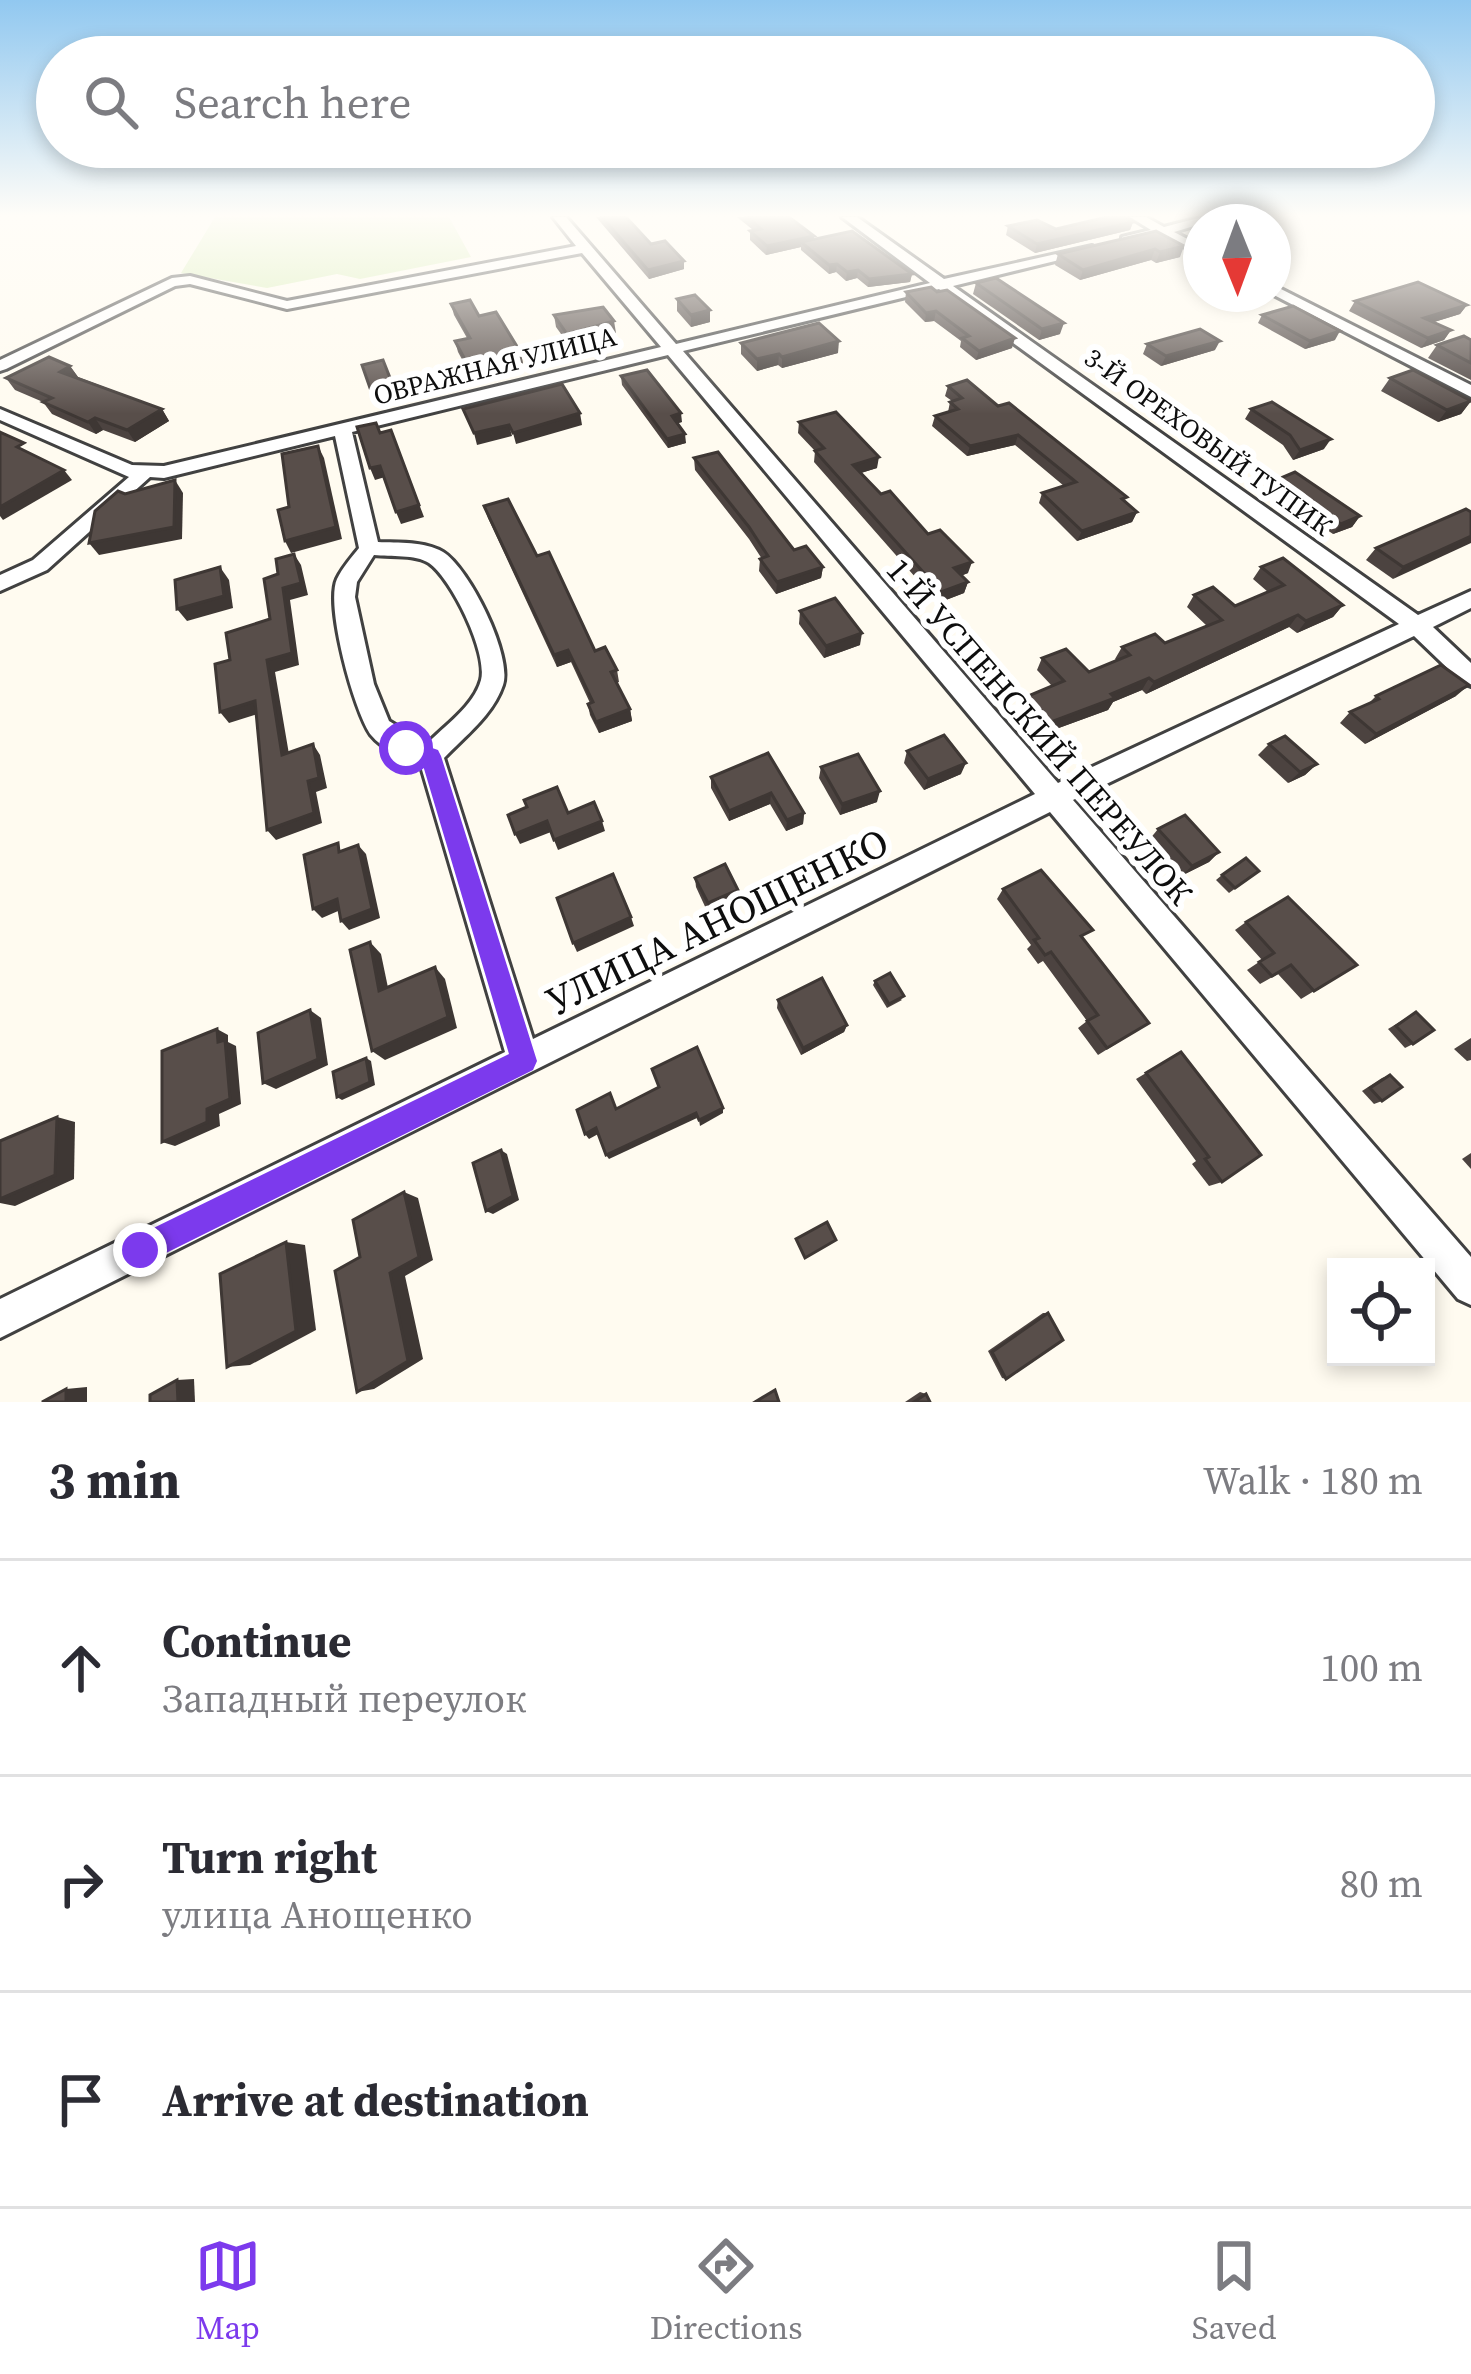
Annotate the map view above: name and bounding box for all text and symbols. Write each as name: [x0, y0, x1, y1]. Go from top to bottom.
search box: [36, 36, 1435, 168]
icon: search: [78, 69, 144, 135]
text: Search here: [174, 71, 411, 133]
north arrow: [1183, 204, 1291, 312]
street label: ОВРАЖНАЯ УЛИЦА: [369, 317, 620, 414]
street label: 3-Й ОРЕХОВЫЙ ТУПИК: [1077, 339, 1340, 544]
street label: 1-Й УСПЕНСКИЙ ПЕРЕУЛОК: [876, 548, 1203, 915]
route start: [379, 721, 433, 775]
street label: УЛИЦА АНОЩЕНКО: [537, 815, 897, 1027]
route end: [113, 1223, 167, 1277]
map controls: [1327, 1258, 1435, 1366]
button: locate: [1327, 1258, 1435, 1366]
text: 3 min: [48, 1445, 180, 1515]
text: Walk · 180 m: [1203, 1454, 1423, 1507]
text: Continue: [162, 1610, 351, 1672]
icon: ahead: [48, 1635, 114, 1701]
text: 100 m: [1320, 1641, 1423, 1694]
text: Западный переулок: [162, 1672, 527, 1725]
text: Turn right: [162, 1826, 377, 1888]
icon: right: [48, 1851, 114, 1917]
text: 80 m: [1340, 1857, 1423, 1910]
text: улица Анощенко: [162, 1888, 473, 1941]
icon: arrive: [48, 2067, 114, 2133]
text: Arrive at destination: [162, 2069, 589, 2131]
tab: Map: [195, 2233, 261, 2350]
tab: Directions: [650, 2233, 803, 2350]
tab: Saved: [1192, 2233, 1276, 2350]

